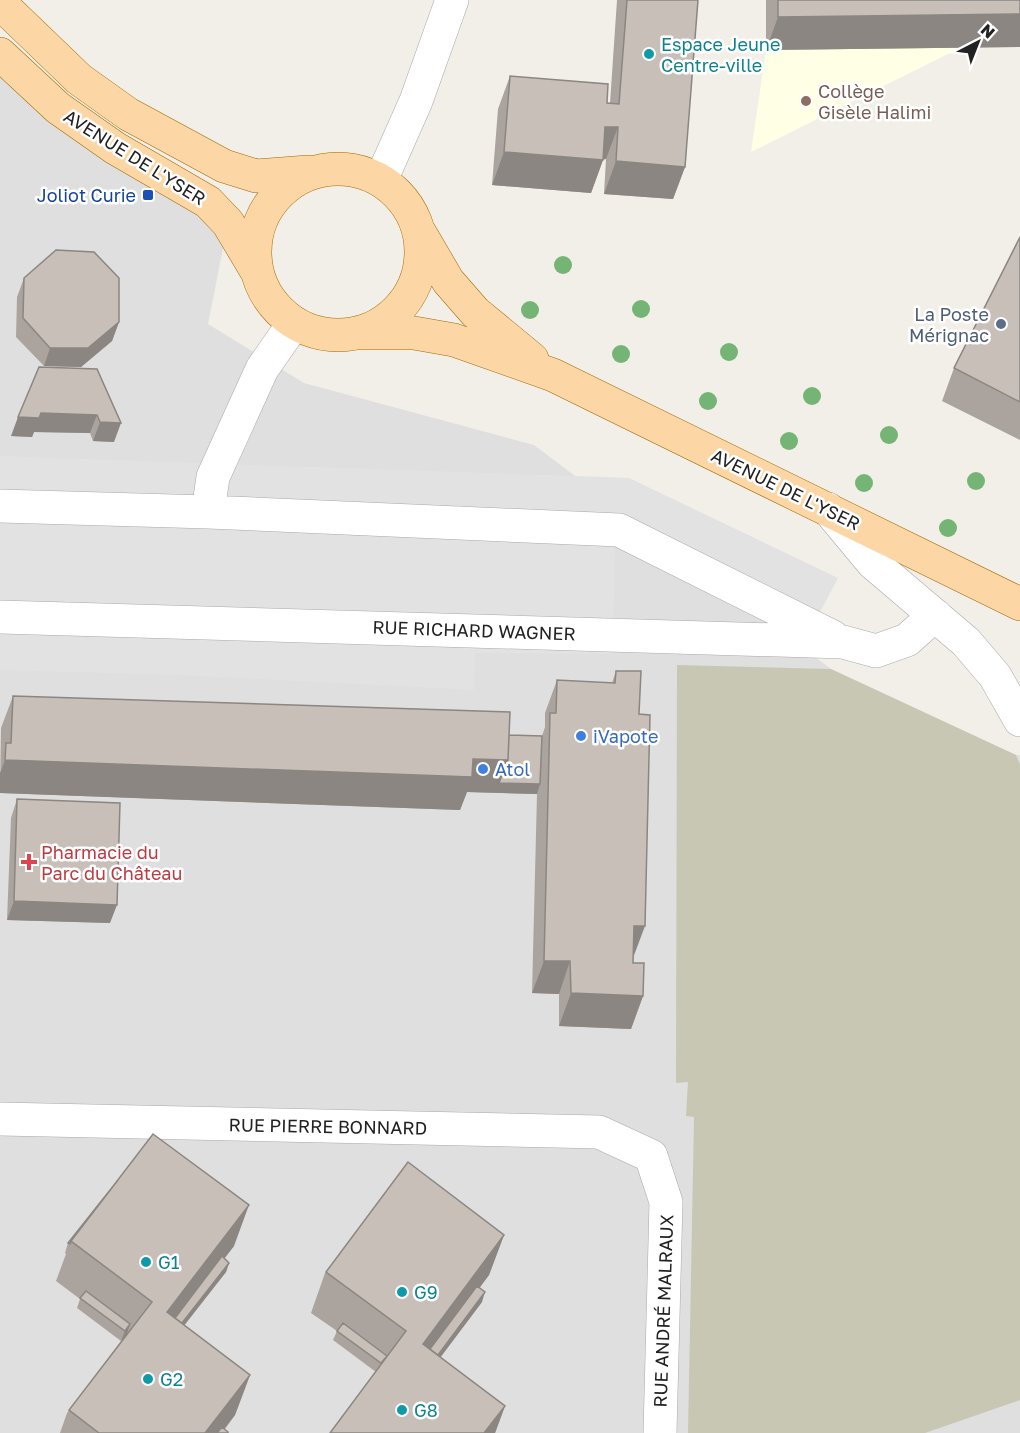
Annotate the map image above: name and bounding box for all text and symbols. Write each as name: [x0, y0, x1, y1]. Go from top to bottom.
north arrow: [948, 12, 1008, 72]
text: N: [977, 19, 999, 42]
place label: Espace Jeune Centre-ville: [661, 33, 780, 76]
marker: Espace Jeune Centre-ville: [642, 47, 656, 61]
place label: Collège Gisèle Halimi: [818, 80, 931, 123]
marker: Collège Gisèle Halimi: [799, 94, 813, 108]
street label: AVENUE DE L'YSER: [60, 105, 210, 209]
place label: Joliot Curie: [37, 184, 136, 206]
marker: Joliot Curie: [141, 188, 155, 202]
place label: La Poste Mérignac: [909, 303, 989, 346]
marker: La Poste Mérignac: [994, 317, 1008, 331]
street label: AVENUE DE L'YSER: [708, 443, 864, 535]
street label: RUE RICHARD WAGNER: [372, 615, 576, 645]
place label: iVapote: [593, 725, 658, 747]
marker: iVapote: [574, 729, 588, 743]
place label: Atol: [495, 758, 530, 780]
marker: Atol: [476, 762, 490, 776]
place label: Pharmacie du Parc du Château: [41, 841, 182, 884]
marker: Pharmacie du Parc du Château: [22, 855, 36, 869]
street label: RUE PIERRE BONNARD: [229, 1113, 427, 1139]
street label: RUE ANDRÉ MALRAUX: [649, 1214, 677, 1408]
place label: G1: [158, 1251, 180, 1273]
marker: G1: [139, 1255, 153, 1269]
place label: G9: [414, 1281, 438, 1303]
marker: G9: [395, 1285, 409, 1299]
place label: G2: [160, 1368, 183, 1390]
marker: G2: [141, 1372, 155, 1386]
place label: G8: [414, 1399, 438, 1421]
marker: G8: [395, 1403, 409, 1417]

